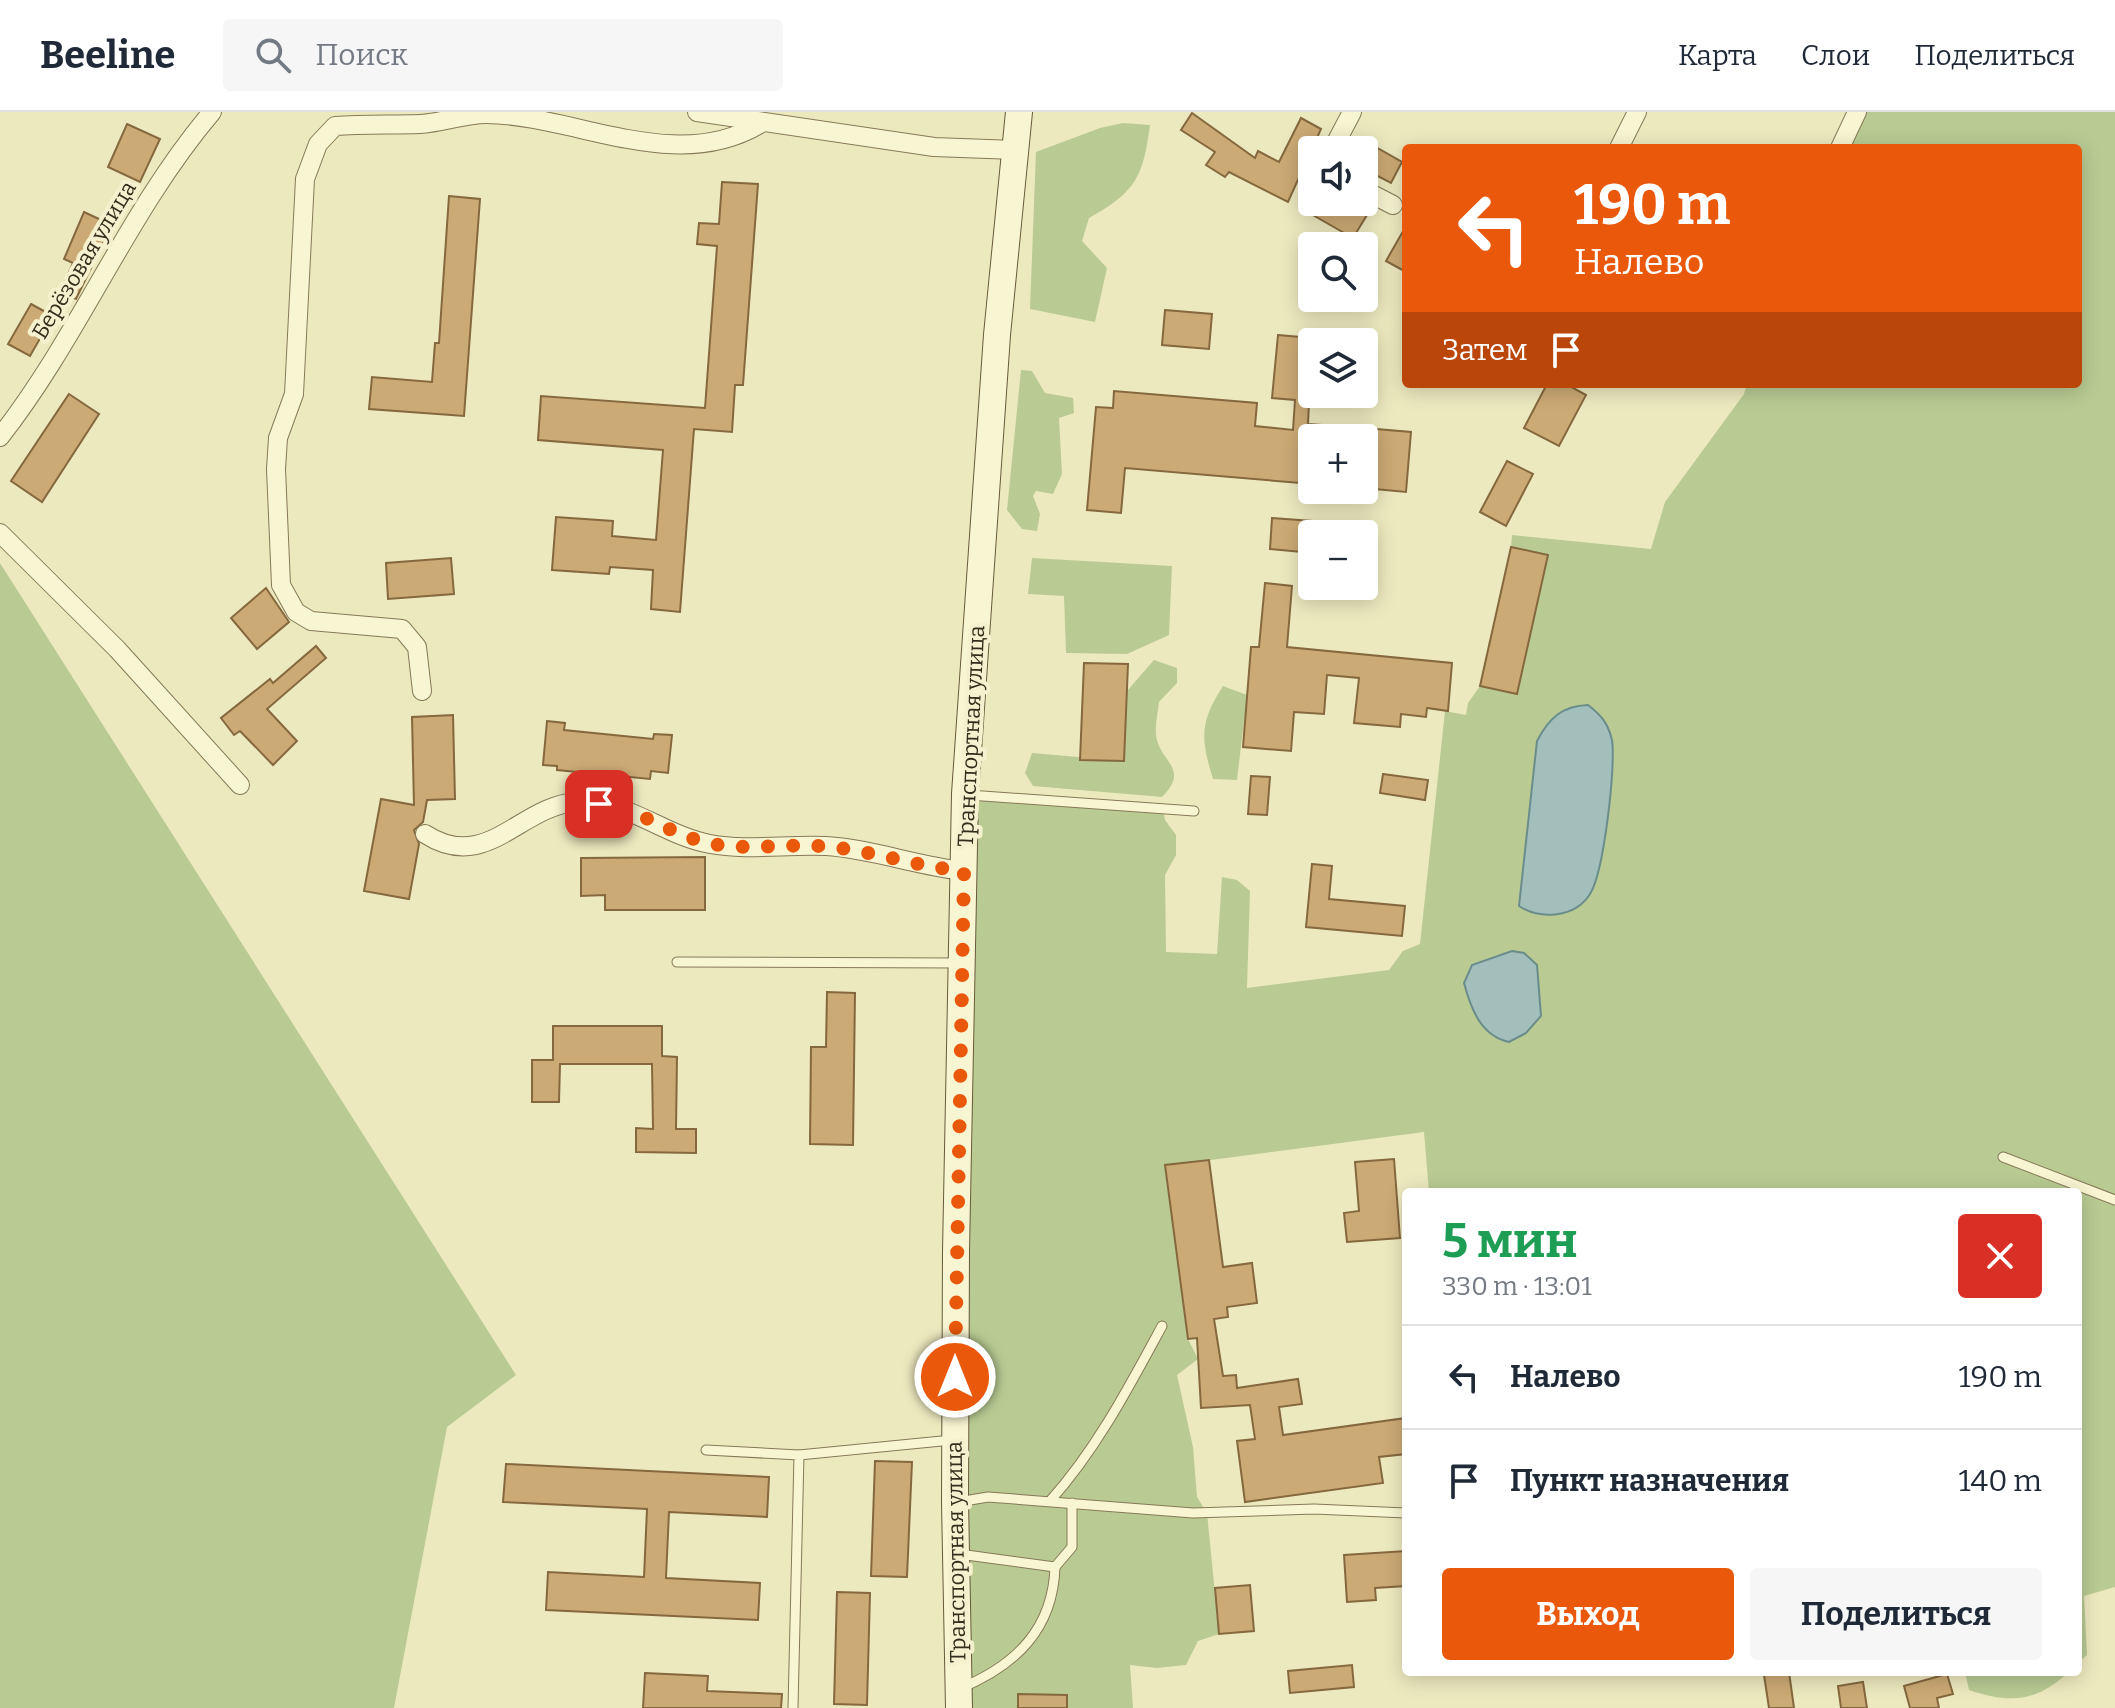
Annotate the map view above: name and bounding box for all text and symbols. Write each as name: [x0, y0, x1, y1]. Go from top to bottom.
search box: [223, 19, 783, 91]
text: Beeline: [40, 32, 175, 78]
icon: search: [251, 33, 295, 77]
text: Поиск: [315, 37, 408, 73]
text: Карта: [1678, 39, 1757, 72]
text: Слои: [1801, 39, 1870, 72]
text: Поделиться: [1914, 39, 2075, 72]
map controls: [1298, 136, 1378, 600]
button: sound: [1298, 136, 1378, 216]
text: 190 m: [1574, 172, 1730, 239]
street label: Берёзовая улица: [26, 176, 142, 344]
icon: left: [1442, 176, 1546, 280]
button: search: [1298, 232, 1378, 312]
text: Налево: [1574, 240, 1705, 284]
button: layers: [1298, 328, 1378, 408]
icon: arrive: [1544, 328, 1588, 372]
text: Затем: [1442, 332, 1528, 368]
button: +: [1298, 424, 1378, 504]
button: −: [1298, 520, 1378, 600]
street label: Транспортная улица: [952, 625, 990, 847]
pin: [565, 770, 633, 838]
icon: arrive: [577, 782, 621, 826]
text: 5 мин: [1442, 1212, 1578, 1270]
button: close: [1958, 1214, 2042, 1298]
text: 330 m · 13:01: [1442, 1271, 1592, 1302]
position arrow: [913, 1335, 997, 1419]
icon: left: [1442, 1355, 1486, 1399]
text: Налево: [1510, 1359, 1621, 1395]
text: 190 m: [1958, 1359, 2042, 1395]
street label: Транспортная улица: [941, 1441, 971, 1663]
icon: arrive: [1442, 1459, 1486, 1503]
text: Пункт назначения: [1510, 1463, 1789, 1499]
text: 140 m: [1958, 1463, 2042, 1499]
button: Выход: [1442, 1568, 1734, 1660]
button: Поделиться: [1750, 1568, 2042, 1660]

